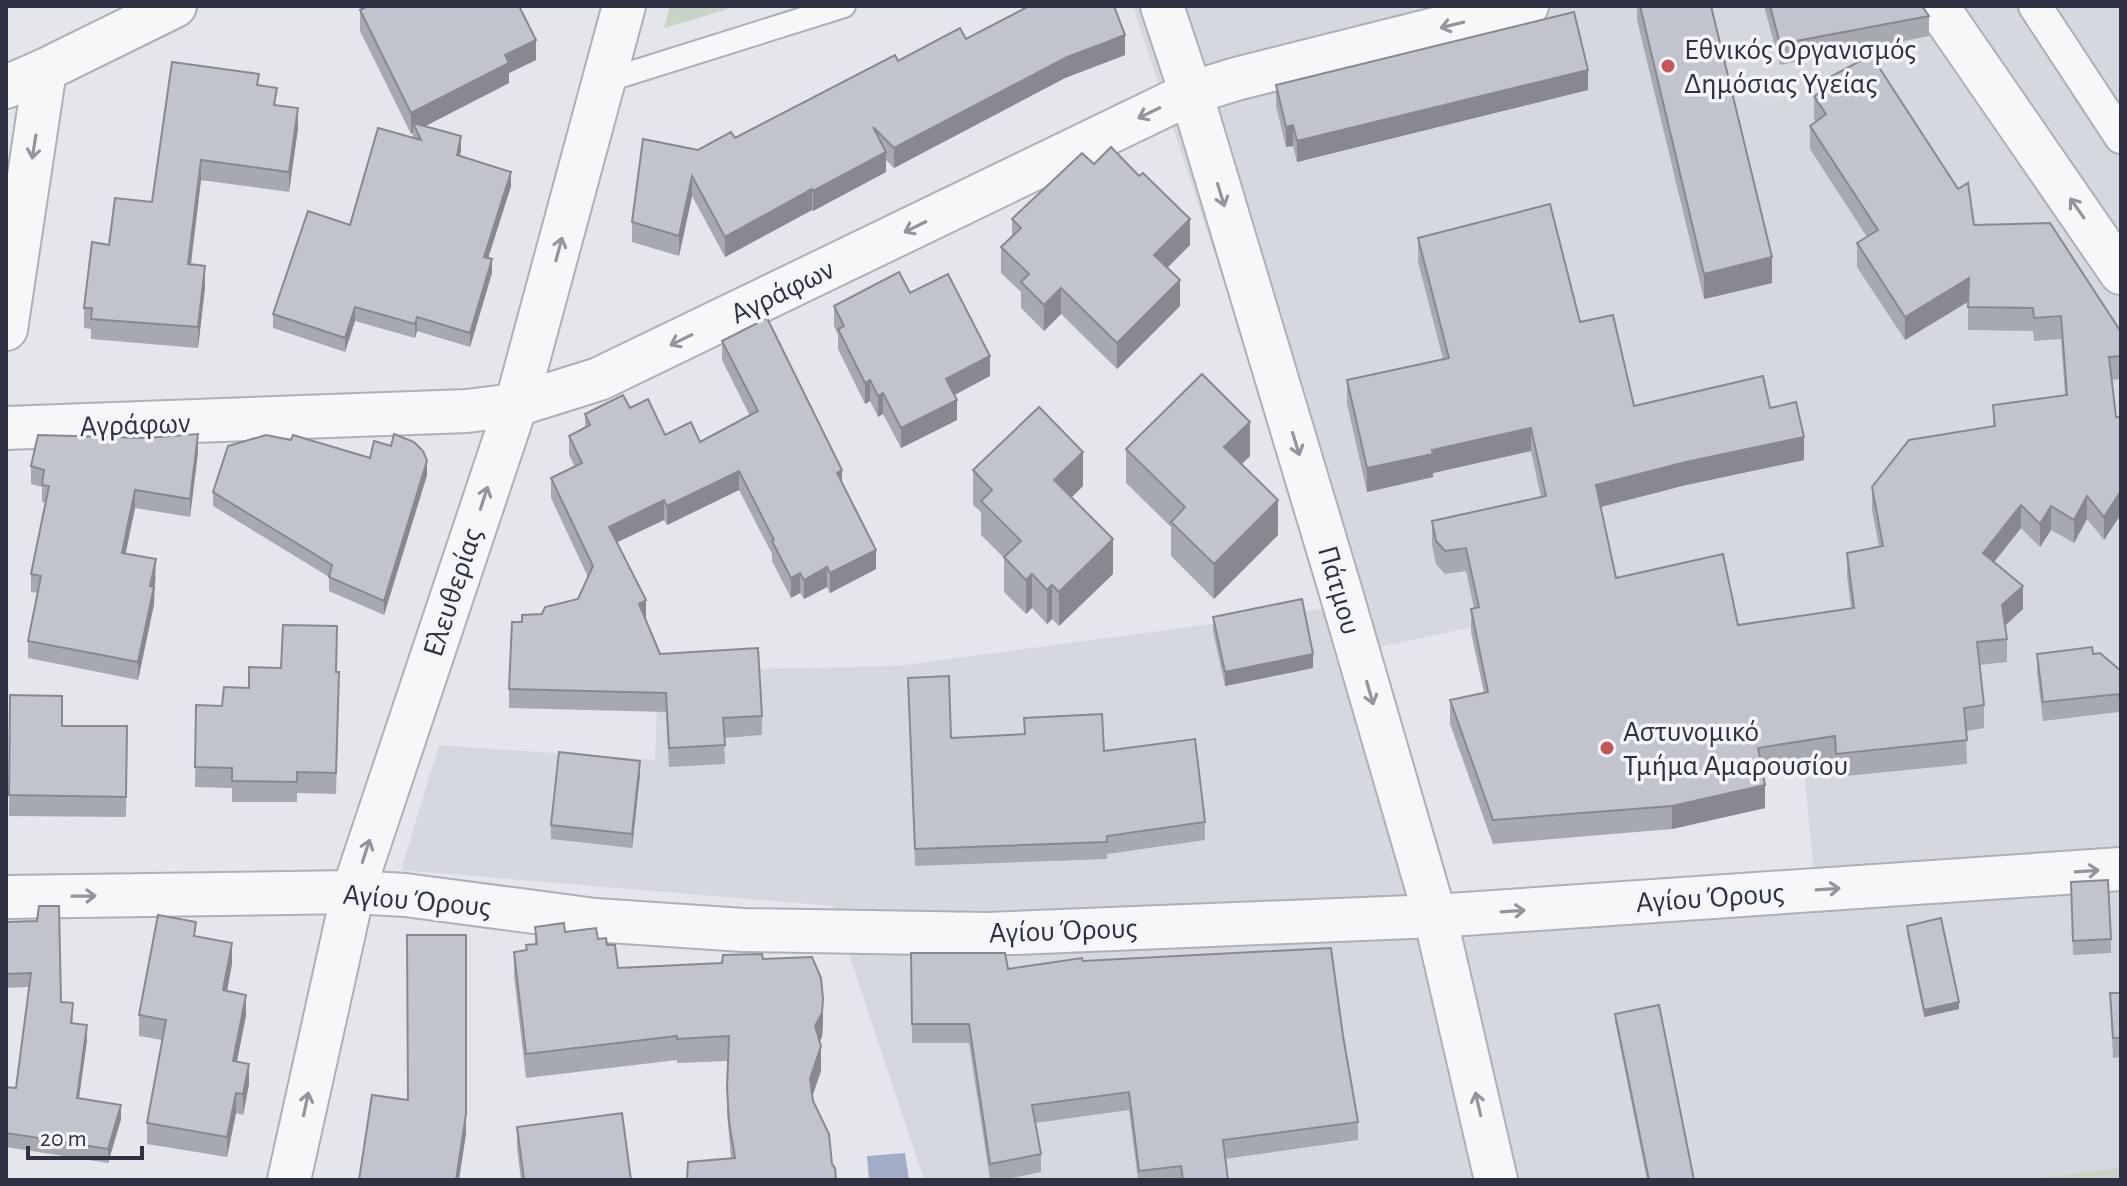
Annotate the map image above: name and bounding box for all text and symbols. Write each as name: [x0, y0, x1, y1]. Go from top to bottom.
one-way arrow: [1439, 18, 1465, 33]
place label: Εθνικός Οργανισμός Δημόσιας Υγείας: [1684, 35, 1916, 99]
marker: Εθνικός Οργανισμός Δημόσιας Υγείας: [1659, 57, 1677, 75]
one-way arrow: [1138, 107, 1161, 122]
one-way arrow: [26, 134, 41, 160]
one-way arrow: [1214, 181, 1229, 207]
one-way arrow: [2069, 198, 2085, 220]
one-way arrow: [903, 220, 927, 235]
one-way arrow: [552, 237, 567, 263]
street label: Αγράφων: [726, 254, 839, 330]
one-way arrow: [669, 333, 693, 348]
street label: Αγράφων: [79, 408, 191, 442]
one-way arrow: [1289, 430, 1304, 456]
one-way arrow: [477, 486, 492, 511]
street label: Ελευθερίας: [418, 524, 488, 660]
street label: Πάτμου: [1312, 542, 1366, 638]
one-way arrow: [1363, 680, 1378, 706]
place label: Αστυνομικό Τμήμα Αμαρουσίου: [1623, 717, 1848, 781]
marker: Αστυνομικό Τμήμα Αμαρουσίου: [1598, 739, 1616, 757]
one-way arrow: [360, 839, 375, 864]
one-way arrow: [2073, 863, 2100, 878]
street label: Αγίου Όρους: [1635, 878, 1785, 918]
street label: Αγίου Όρους: [342, 880, 492, 922]
one-way arrow: [1814, 881, 1841, 896]
one-way arrow: [70, 888, 97, 903]
one-way arrow: [1499, 903, 1526, 918]
street label: Αγίου Όρους: [988, 913, 1138, 949]
one-way arrow: [299, 1091, 314, 1117]
one-way arrow: [1470, 1092, 1485, 1117]
scale bar: [28, 1110, 142, 1160]
text: 20 m: [40, 1127, 87, 1151]

